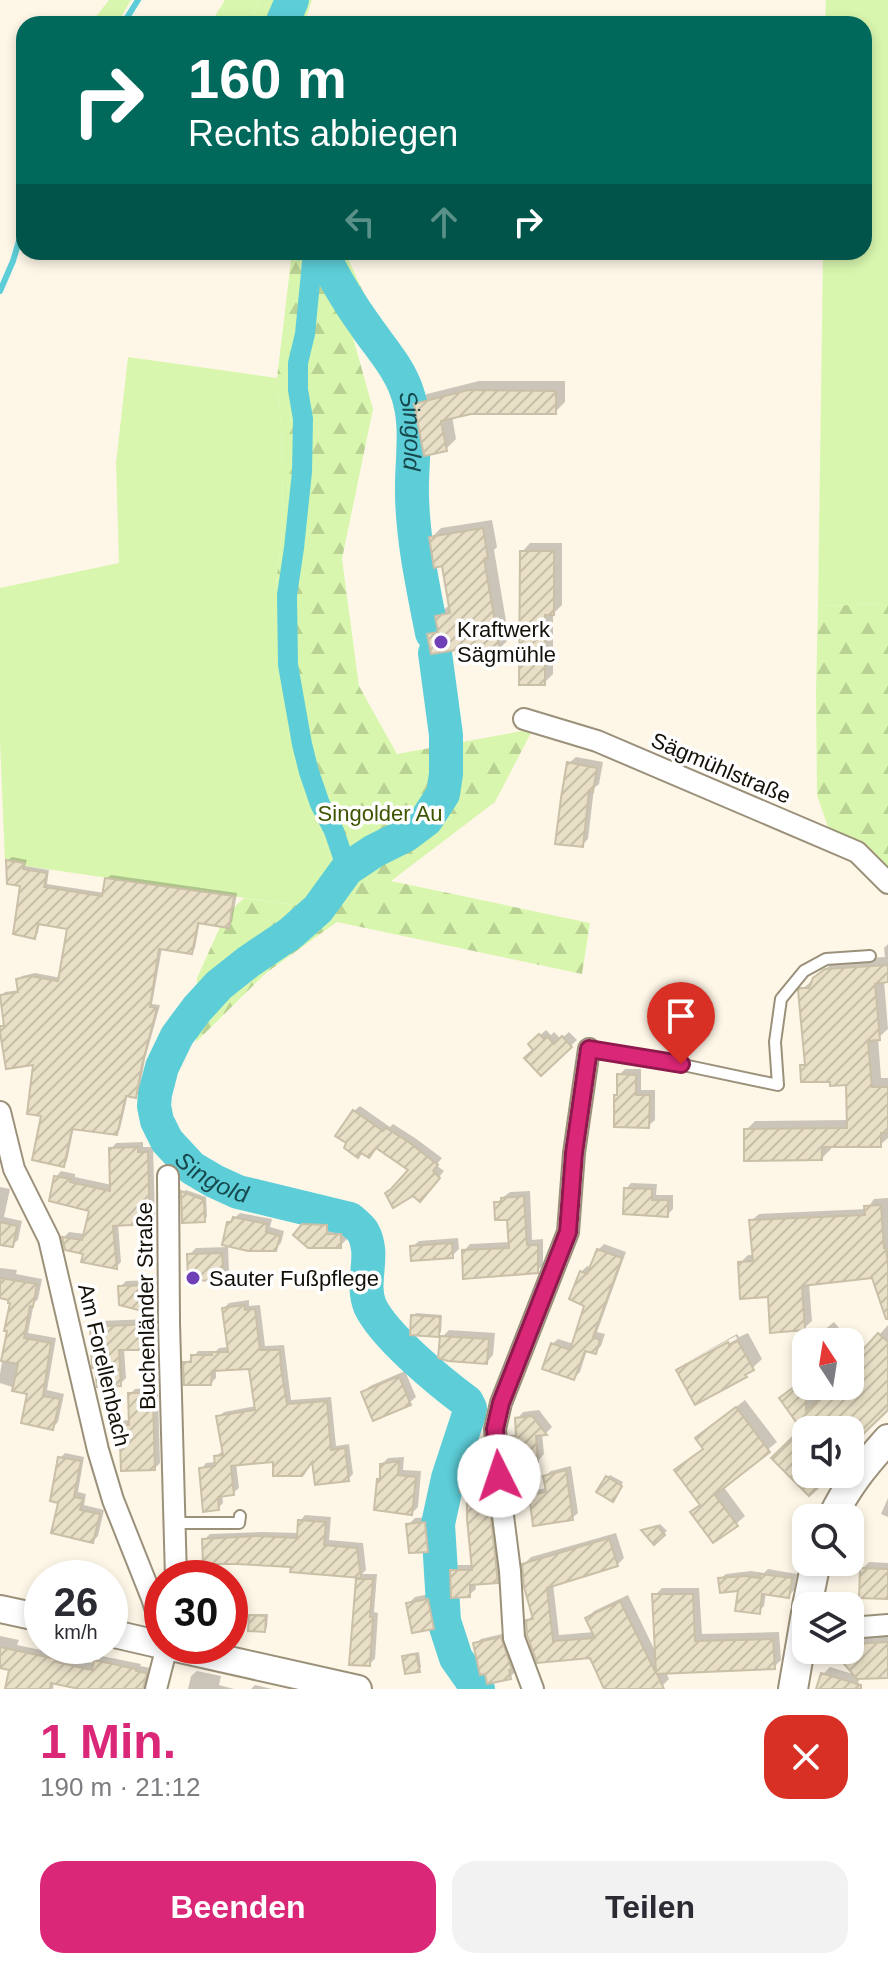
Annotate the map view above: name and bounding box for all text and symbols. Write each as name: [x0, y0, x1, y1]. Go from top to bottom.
text: 160 m: [188, 47, 347, 110]
icon: right: [56, 48, 160, 152]
text: Rechts abbiegen: [188, 113, 458, 154]
icon: left: [338, 200, 382, 244]
icon: ahead: [422, 200, 466, 244]
icon: right: [506, 200, 550, 244]
water label: Singold: [394, 388, 427, 472]
place label: Kraftwerk Sägmühle: [457, 617, 556, 667]
marker: Kraftwerk Sägmühle: [432, 633, 450, 651]
street label: Sägmühlstraße: [647, 727, 795, 809]
park label: Singolder Au: [318, 801, 442, 826]
pin: [647, 982, 715, 1064]
icon: arrive: [659, 994, 703, 1038]
water label: Singold: [170, 1146, 252, 1208]
street label: Buchenländer Straße: [132, 1202, 160, 1410]
place label: Sauter Fußpflege: [209, 1266, 379, 1291]
marker: Sauter Fußpflege: [184, 1269, 202, 1287]
street label: Am Forellenbach: [73, 1281, 135, 1449]
north arrow: [792, 1328, 864, 1400]
map controls: [792, 1328, 864, 1664]
button: sound: [792, 1416, 864, 1488]
position arrow: [457, 1434, 541, 1518]
button: search: [792, 1504, 864, 1576]
speed limit sign: 30: [144, 1560, 248, 1664]
text: 26: [54, 1580, 98, 1624]
button: layers: [792, 1592, 864, 1664]
text: km/h: [54, 1621, 98, 1643]
text: 1 Min.: [40, 1715, 176, 1768]
button: close: [764, 1715, 848, 1799]
text: 190 m · 21:12: [40, 1772, 200, 1802]
button: Beenden: [40, 1861, 436, 1953]
button: Teilen: [452, 1861, 848, 1953]

